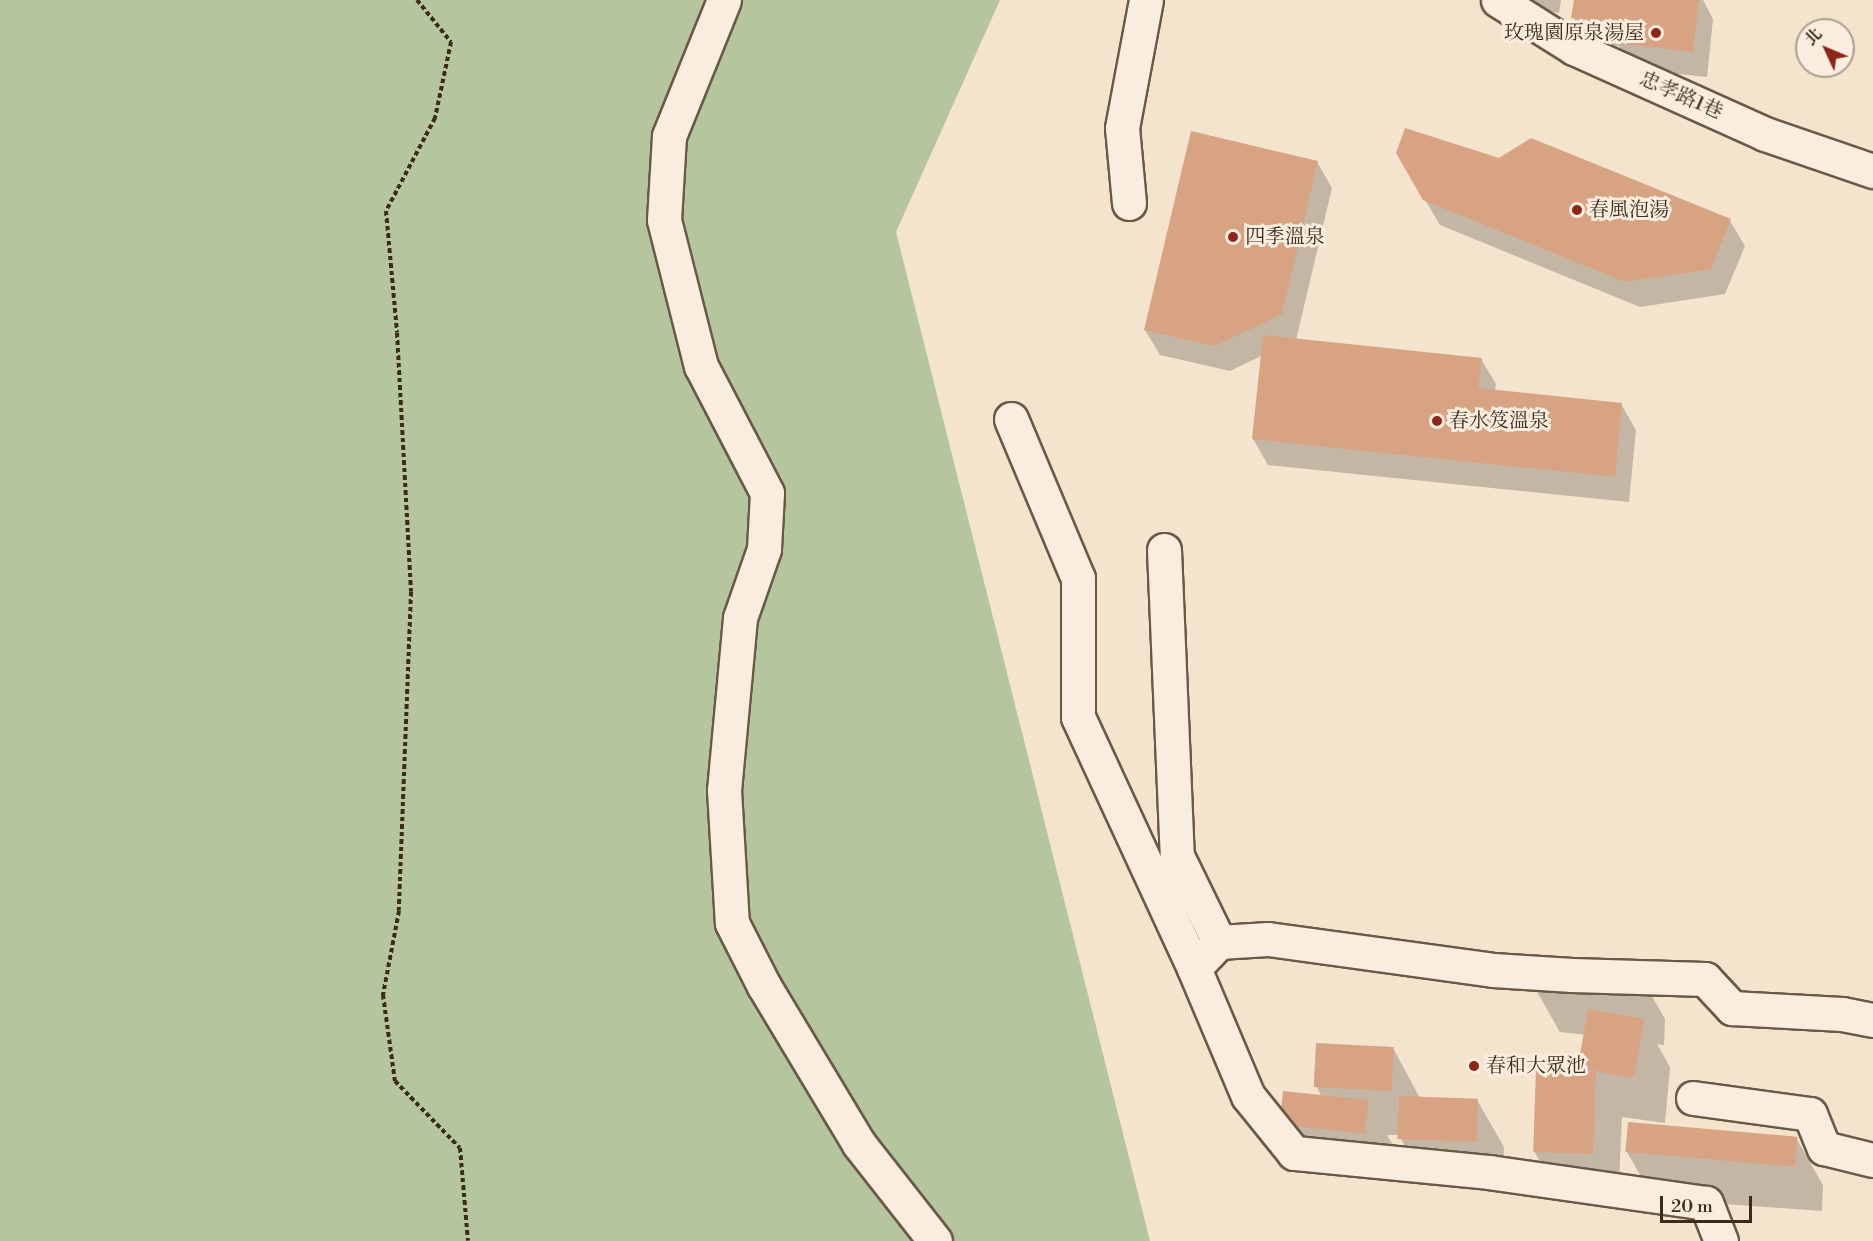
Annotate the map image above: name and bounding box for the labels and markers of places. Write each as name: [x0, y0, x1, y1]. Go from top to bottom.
place label: 玫瑰園原泉湯屋: [1504, 21, 1644, 45]
marker: 玫瑰園原泉湯屋: [1649, 26, 1663, 40]
place label: 春風泡湯: [1589, 198, 1669, 222]
marker: 春風泡湯: [1570, 203, 1584, 217]
place label: 四季溫泉: [1245, 225, 1325, 249]
marker: 四季溫泉: [1226, 230, 1240, 244]
place label: 春水笈溫泉: [1449, 409, 1549, 433]
marker: 春水笈溫泉: [1430, 414, 1444, 428]
place label: 春和大眾池: [1486, 1054, 1586, 1078]
marker: 春和大眾池: [1467, 1059, 1481, 1073]

